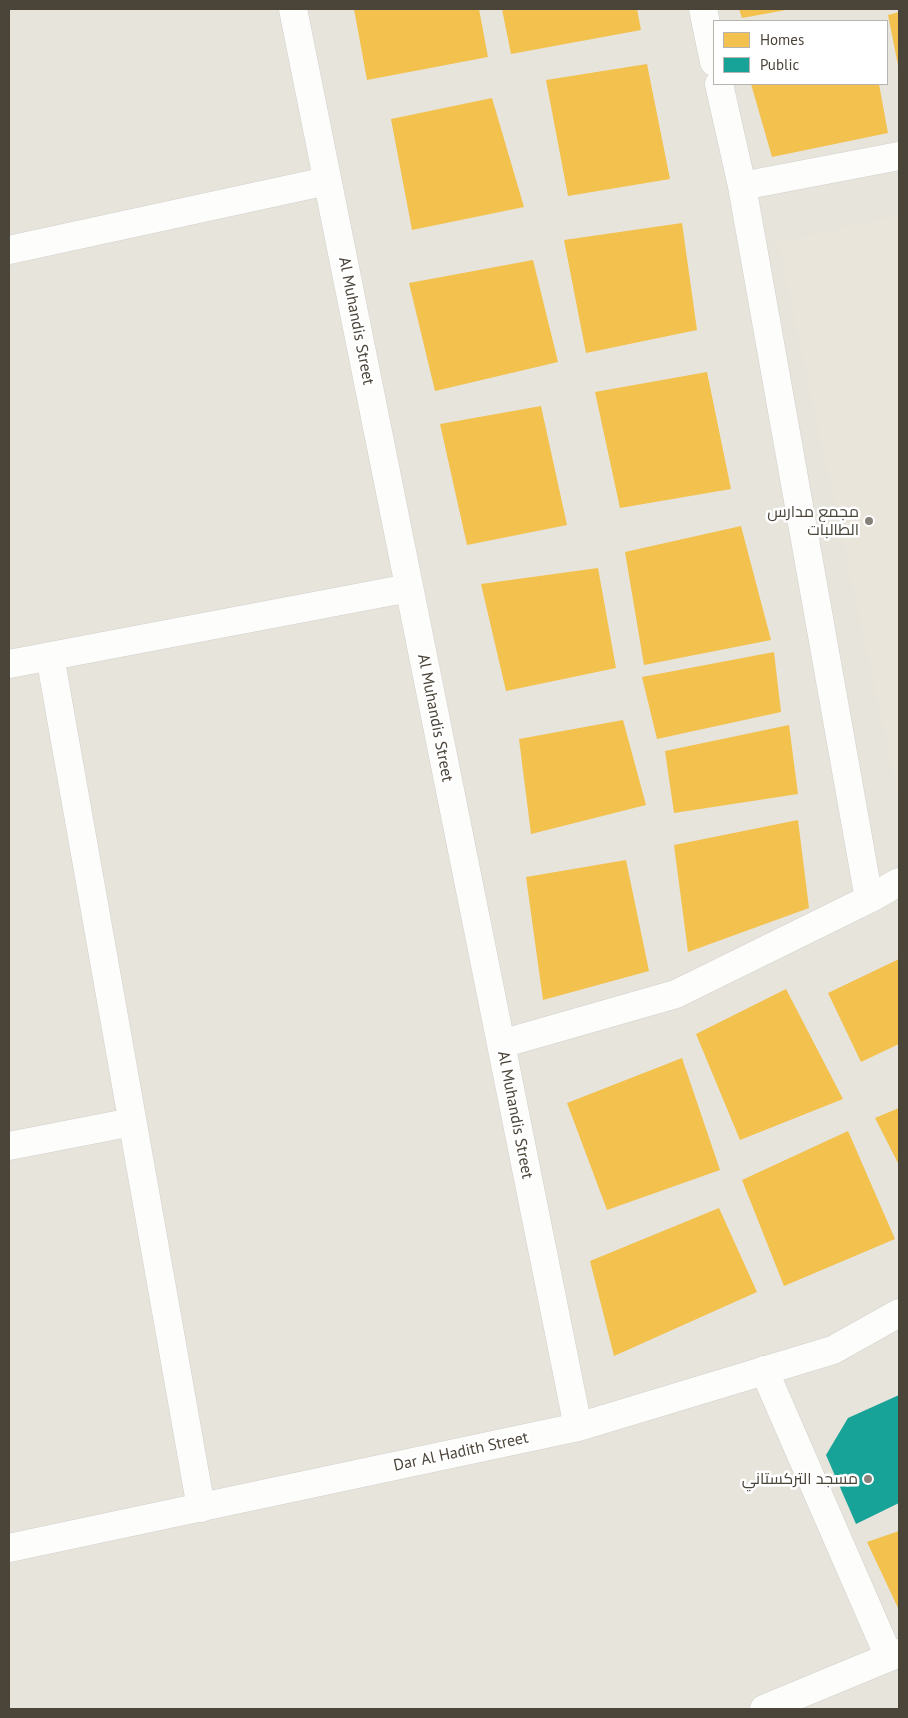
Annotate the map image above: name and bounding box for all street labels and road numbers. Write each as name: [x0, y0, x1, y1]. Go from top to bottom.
street label: Al Muhandis Street: [334, 255, 378, 387]
street label: Al Muhandis Street: [413, 652, 457, 784]
street label: Al Muhandis Street: [493, 1049, 537, 1181]
street label: Dar Al Hadith Street: [392, 1428, 530, 1476]

